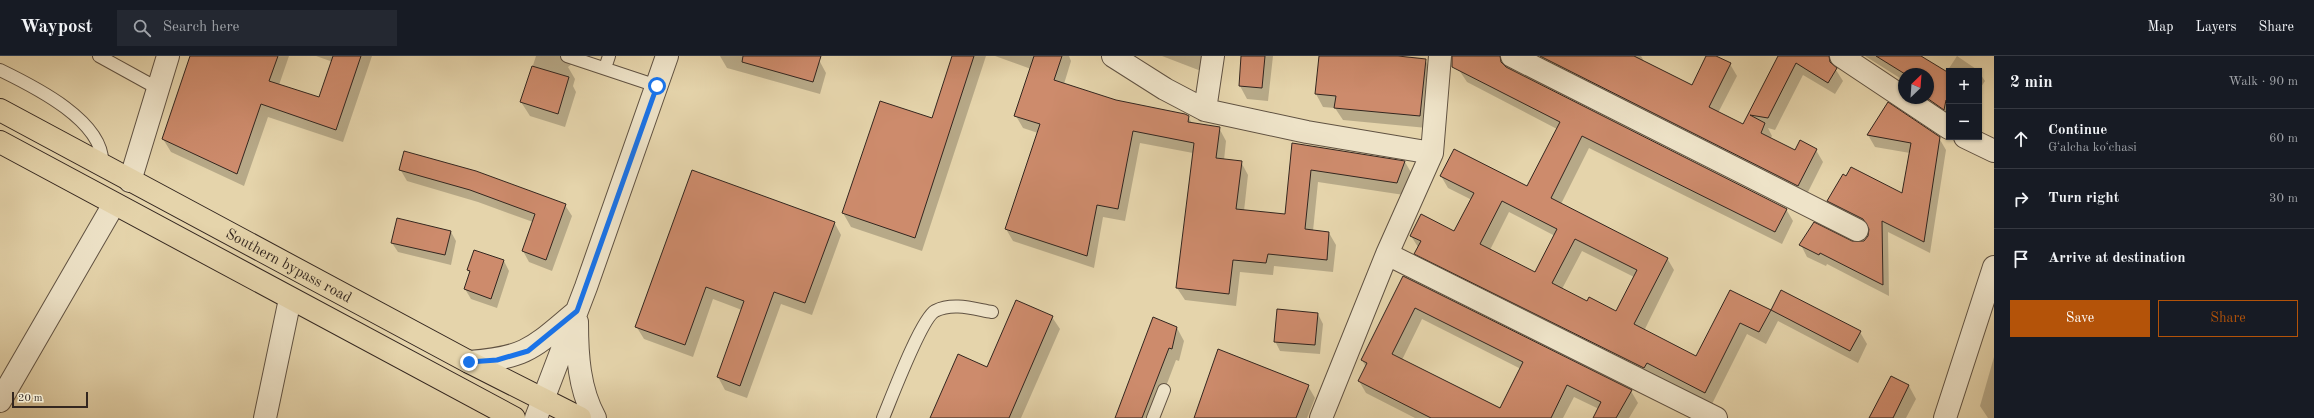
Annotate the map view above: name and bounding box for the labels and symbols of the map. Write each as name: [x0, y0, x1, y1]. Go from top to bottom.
north arrow: [1898, 68, 1934, 104]
route start: [648, 77, 666, 95]
street label: Southern bypass road: [223, 227, 354, 307]
route end: [460, 353, 478, 371]
scale bar: [12, 390, 88, 409]

